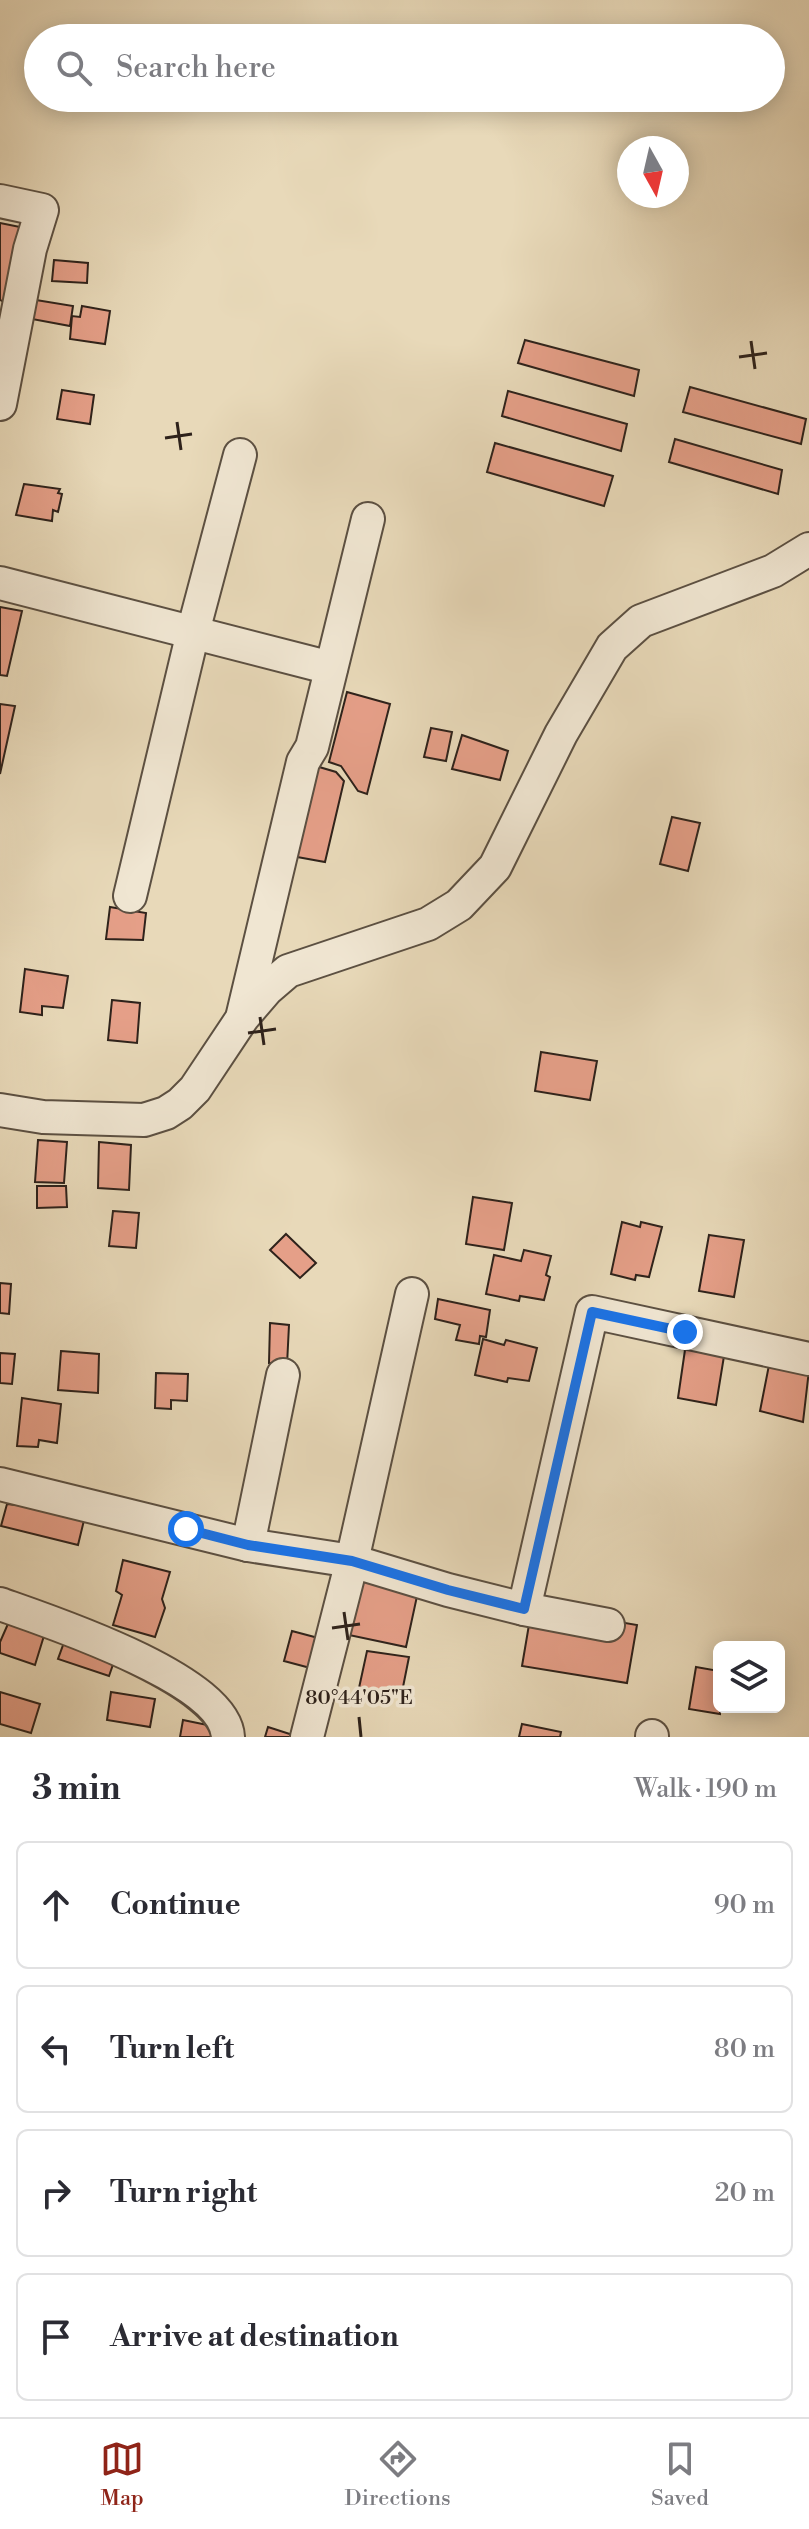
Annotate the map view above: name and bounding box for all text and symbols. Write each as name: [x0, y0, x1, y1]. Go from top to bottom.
search box: [24, 24, 785, 112]
icon: search: [52, 46, 96, 90]
text: Search here: [116, 49, 276, 87]
north arrow: [617, 136, 689, 208]
route end: [667, 1314, 703, 1350]
route start: [168, 1511, 204, 1547]
map controls: [713, 1641, 785, 1713]
button: layers: [713, 1641, 785, 1713]
text: 80°44'05"E: [305, 1686, 413, 1711]
text: 3 min: [32, 1768, 121, 1810]
text: Walk · 190 m: [634, 1773, 777, 1805]
icon: ahead: [34, 1883, 78, 1927]
text: Continue: [110, 1886, 241, 1924]
text: 90 m: [714, 1889, 775, 1921]
icon: left: [34, 2027, 78, 2071]
text: Turn left: [110, 2030, 234, 2068]
text: 80 m: [714, 2033, 775, 2065]
icon: right: [34, 2171, 78, 2215]
text: Turn right: [110, 2174, 257, 2212]
text: 20 m: [715, 2177, 775, 2209]
icon: arrive: [34, 2315, 78, 2359]
text: Arrive at destination: [110, 2318, 399, 2356]
tab: Map: [100, 2437, 144, 2512]
tab: Directions: [345, 2437, 451, 2512]
tab: Saved: [651, 2437, 709, 2512]

